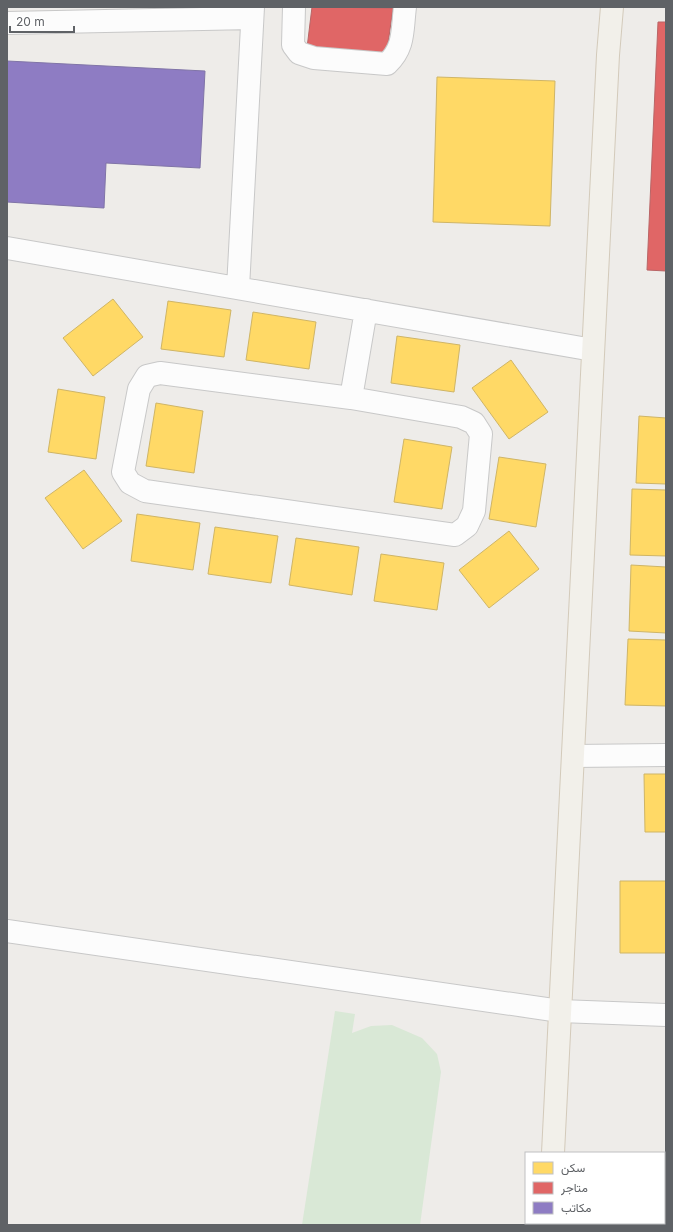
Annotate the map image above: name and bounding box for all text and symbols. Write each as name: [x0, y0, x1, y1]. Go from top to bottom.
scale bar: [10, 8, 74, 34]
text: 20 m: [16, 14, 45, 29]
legend: [525, 1152, 665, 1224]
text: سكن: [561, 1160, 585, 1176]
text: متاجر: [560, 1180, 588, 1196]
text: مكاتب: [561, 1200, 592, 1215]

